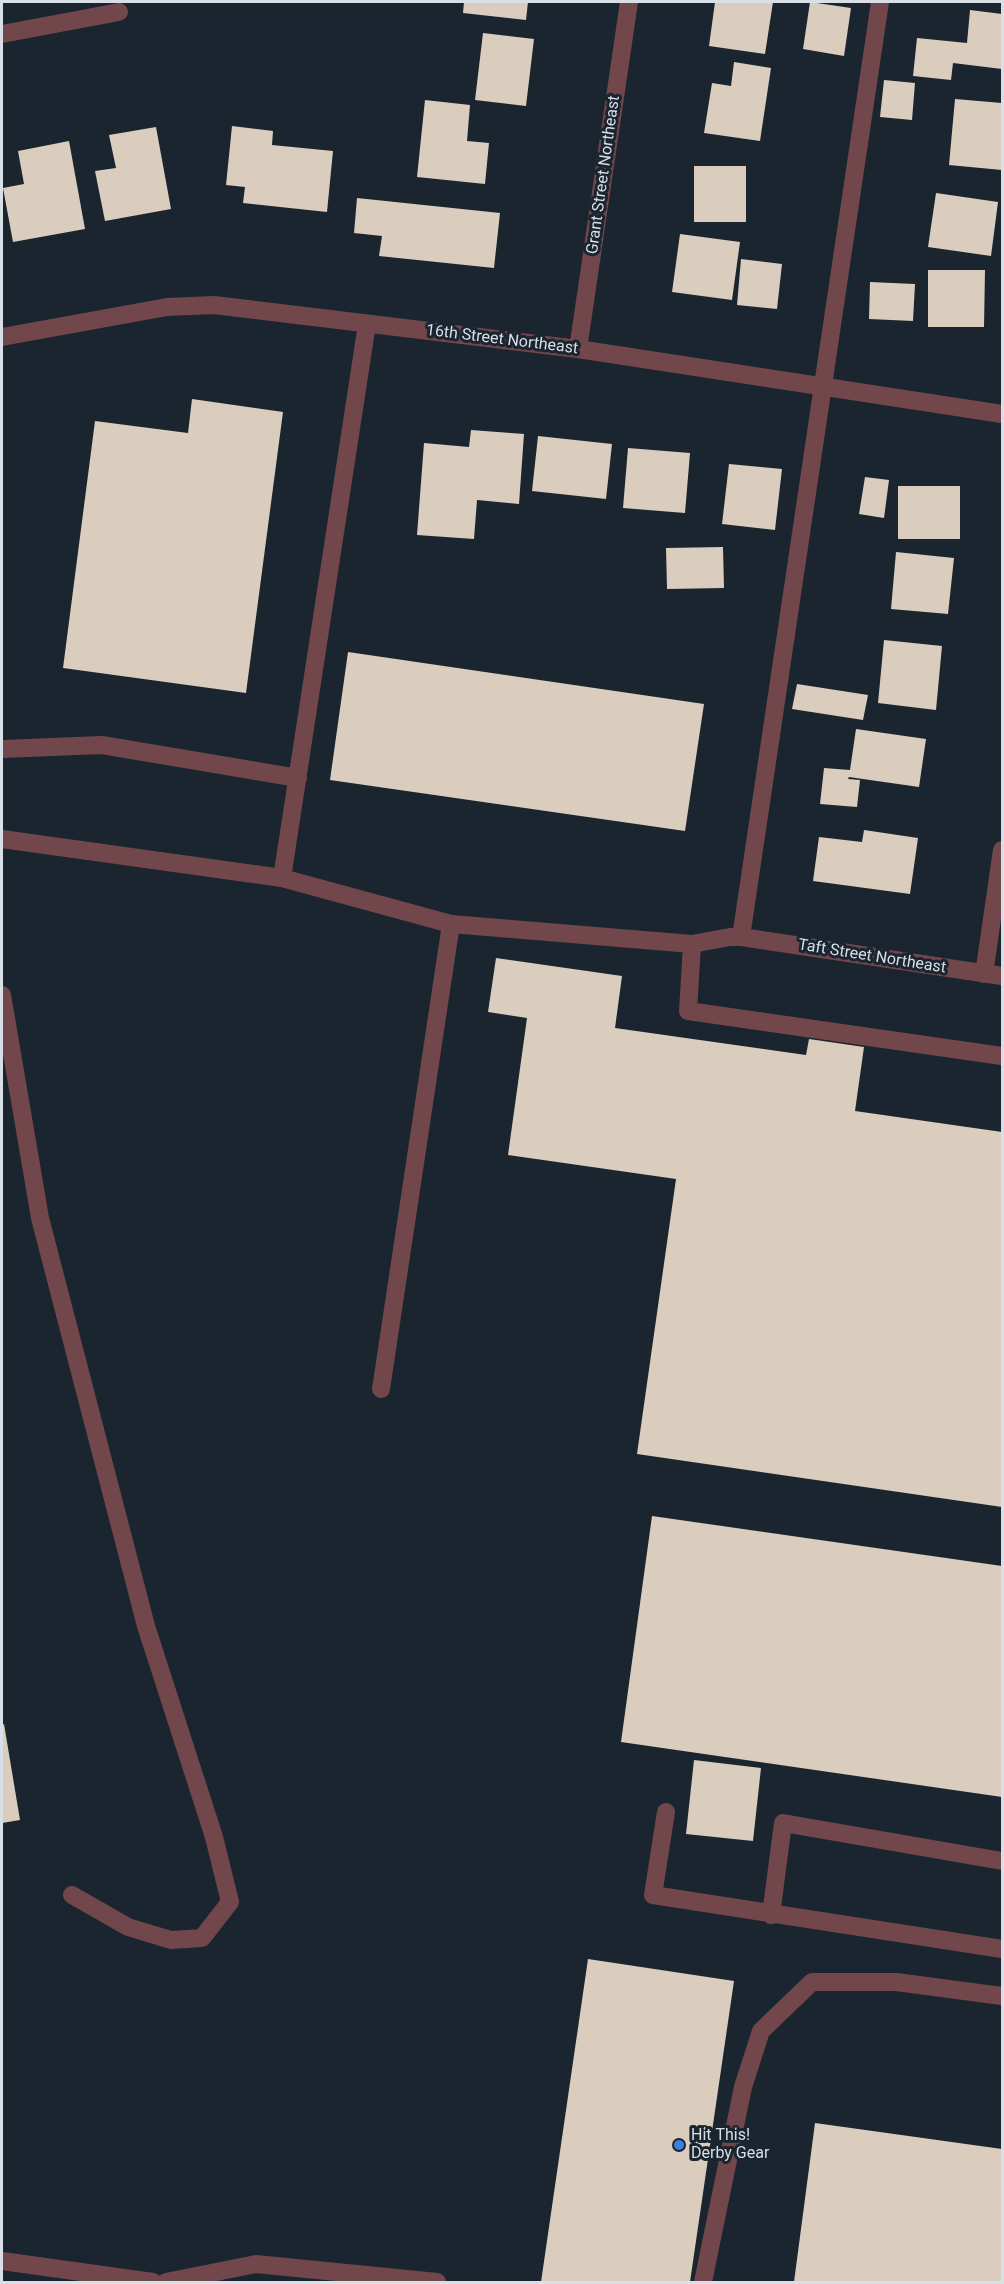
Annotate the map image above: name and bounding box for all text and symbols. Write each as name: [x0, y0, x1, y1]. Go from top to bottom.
street label: Grant Street Northeast: [583, 94, 625, 256]
street label: 16th Street Northeast: [425, 321, 579, 359]
street label: Taft Street Northeast: [797, 936, 947, 978]
place label: Hit This! Derby Gear: [691, 2126, 769, 2164]
marker: Hit This! Derby Gear: [672, 2138, 686, 2152]

